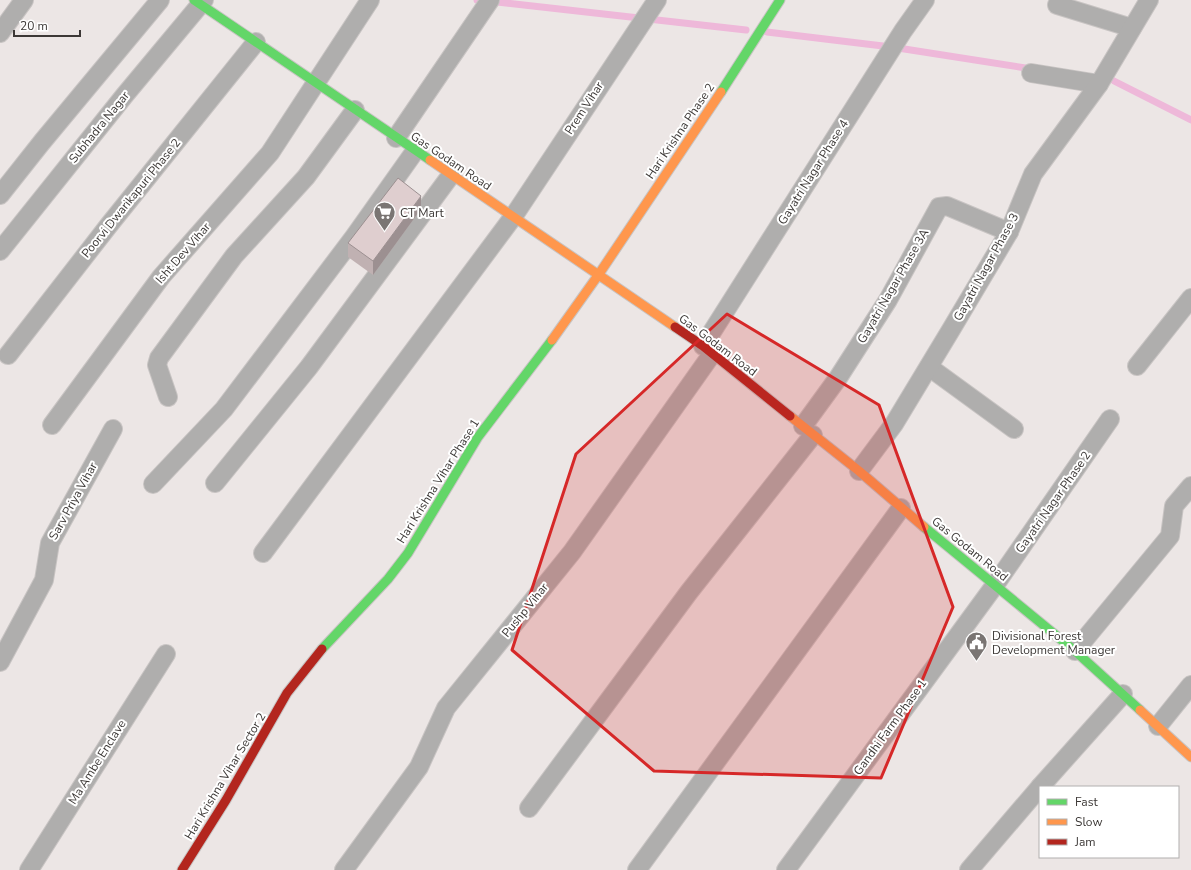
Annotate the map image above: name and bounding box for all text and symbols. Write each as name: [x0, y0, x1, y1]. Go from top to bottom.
scale bar: [14, 12, 80, 38]
text: 20 m: [20, 18, 48, 34]
street label: Prem Vihar: [561, 78, 607, 138]
street label: Hari Krishna Phase 2: [642, 80, 718, 182]
street label: Subhadra Nagar: [65, 87, 133, 166]
street label: Gayatri Nagar Phase 4: [774, 116, 852, 228]
street label: Gas Godam Road: [408, 128, 494, 194]
street label: Poorvi Dwarikapuri Phase 2: [78, 135, 184, 261]
supermarket icon: CT Mart: [372, 200, 398, 233]
place label: CT Mart: [400, 205, 444, 221]
street label: Gayatri Nagar Phase 3: [950, 210, 1022, 324]
street label: Isht Dev Vihar: [152, 219, 214, 287]
street label: Gayatri Nagar Phase 3A: [854, 226, 932, 346]
street label: Gas Godam Road: [676, 310, 760, 380]
street label: Hari Krishna Vihar Phase 1: [393, 416, 483, 546]
street label: Gayatri Nagar Phase 2: [1012, 448, 1094, 556]
street label: Sarv Priya Vihar: [45, 459, 101, 543]
street label: Gas Godam Road: [928, 513, 1012, 585]
street label: Pushp Vihar: [498, 579, 552, 640]
place label: Divisional Forest Development Manager: [992, 628, 1116, 658]
public building icon: Divisional Forest Development Manager: [964, 630, 990, 663]
street label: Gandhi Farm Phase 1: [850, 676, 930, 778]
street label: Hari Krishna Vihar Sector 2: [181, 710, 269, 842]
street label: Ma Ambe Enclave: [65, 717, 129, 807]
legend: [1039, 786, 1179, 858]
text: Fast: [1075, 794, 1098, 810]
text: Slow: [1075, 814, 1103, 830]
text: Jam: [1074, 834, 1096, 850]

